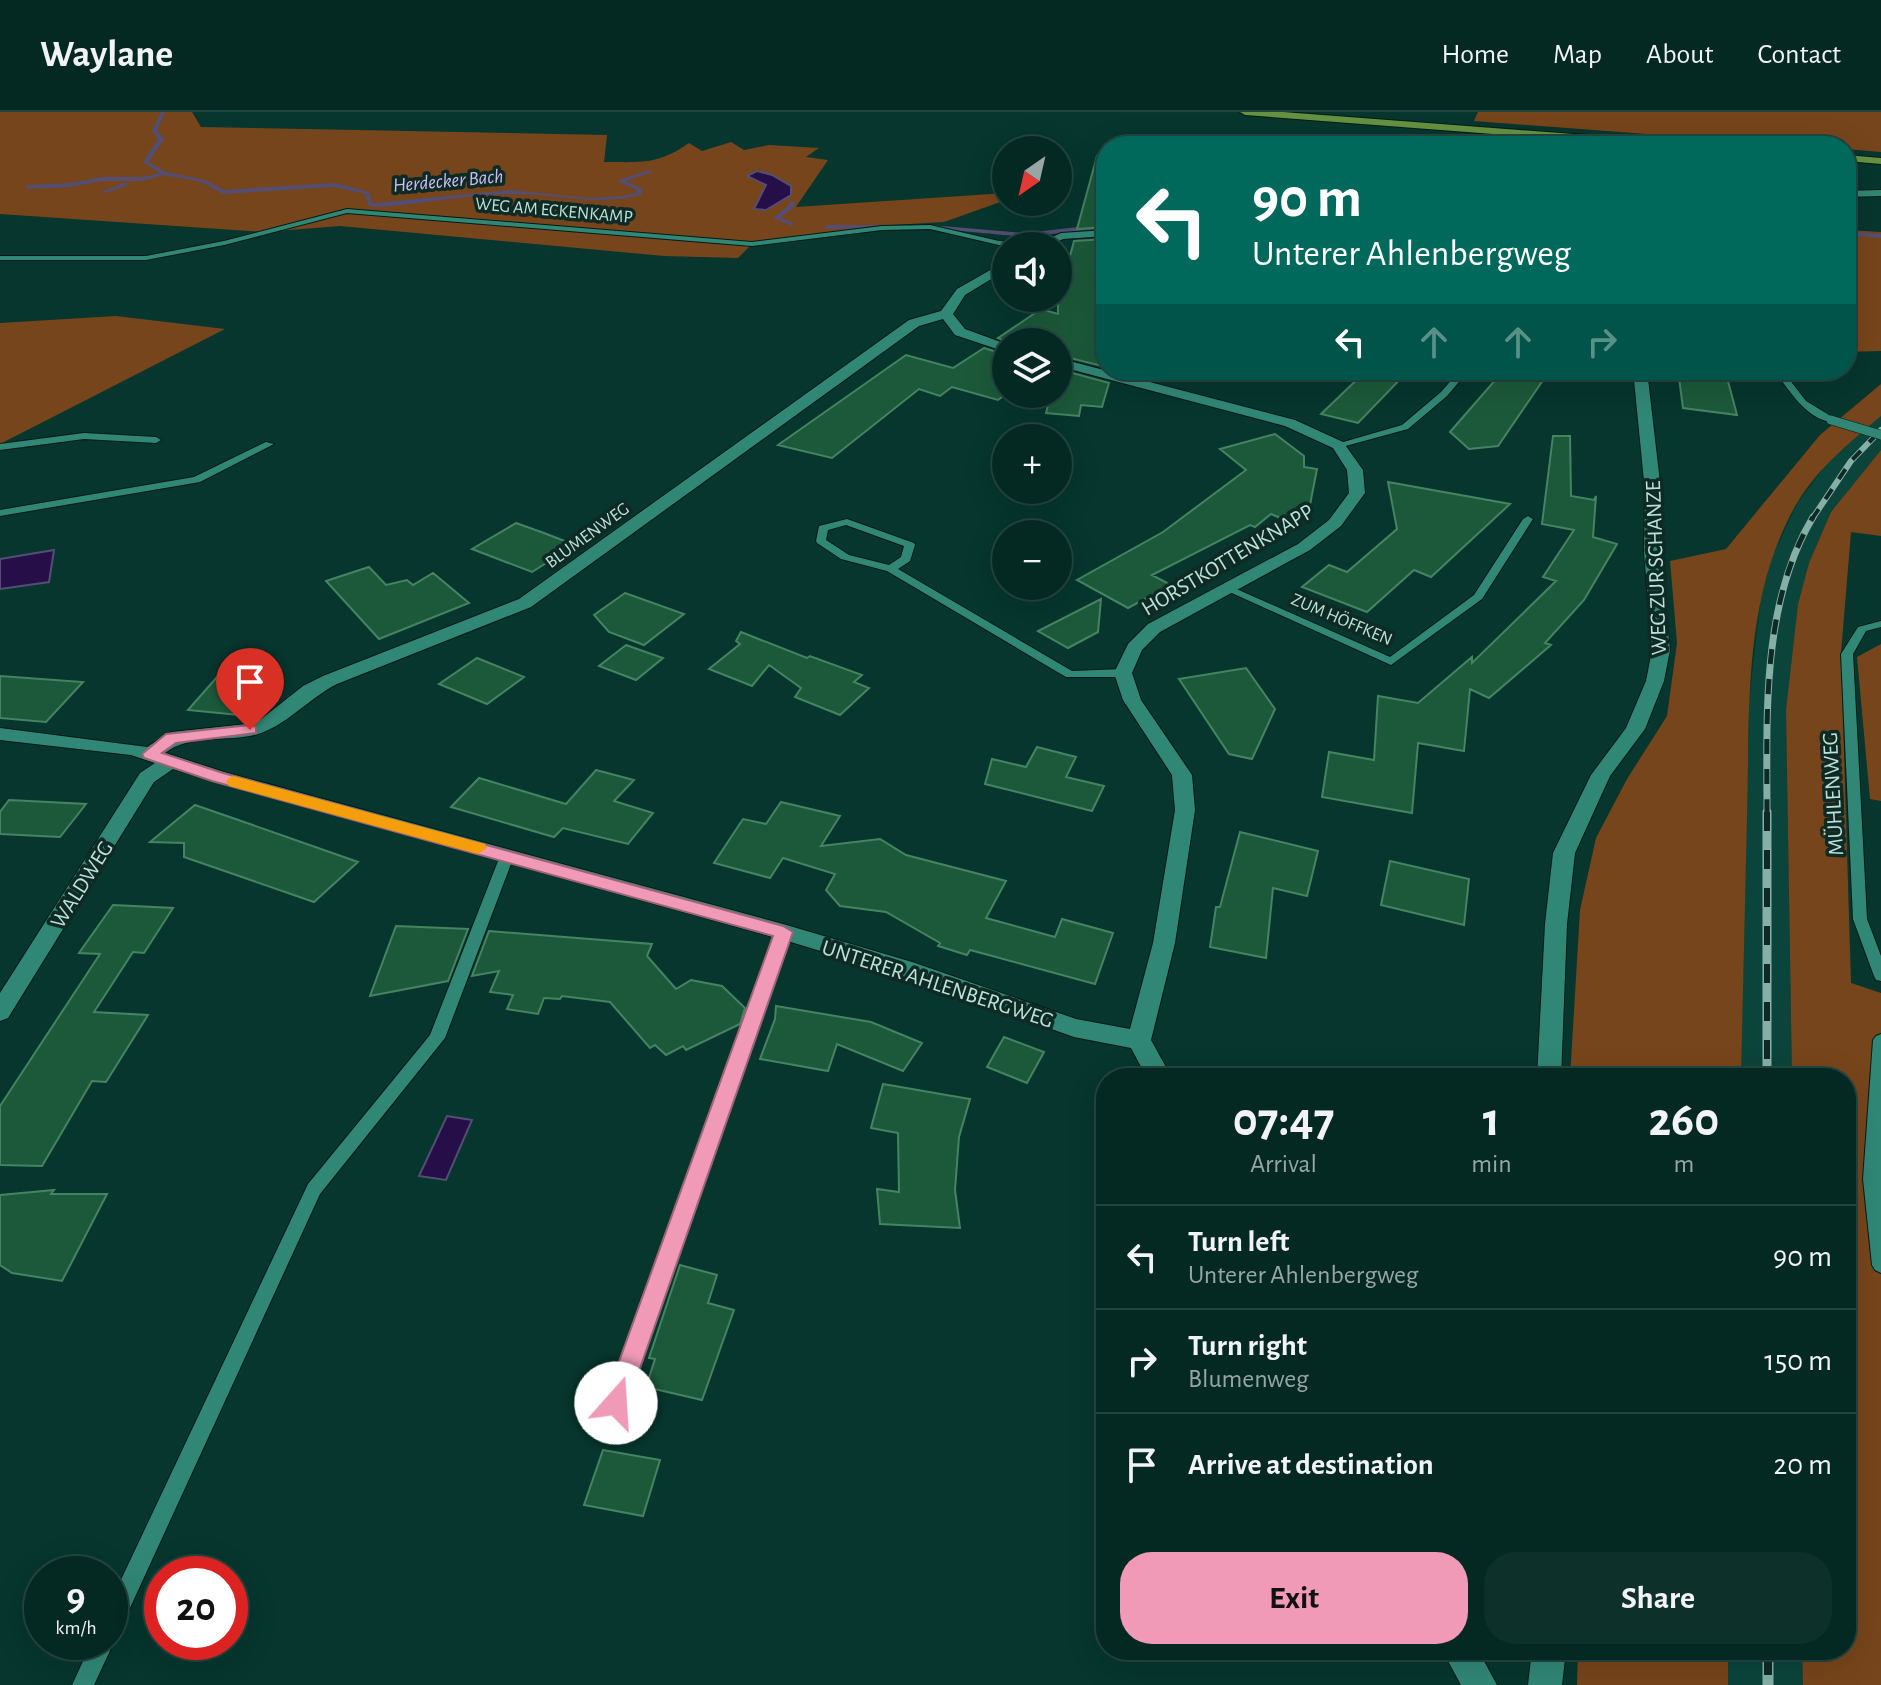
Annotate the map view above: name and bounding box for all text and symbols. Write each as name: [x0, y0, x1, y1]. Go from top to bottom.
text: Waylane: [40, 36, 173, 74]
text: Home: [1442, 41, 1509, 69]
text: Map: [1553, 41, 1602, 69]
text: About: [1646, 41, 1714, 69]
text: Contact: [1758, 41, 1841, 69]
north arrow: [992, 136, 1072, 216]
map controls: [992, 136, 1072, 600]
water label: Herdecker Bach: [392, 166, 504, 196]
icon: left: [1120, 168, 1224, 272]
text: 90 m: [1252, 171, 1362, 227]
street label: WEG AM ECKENKAMP: [474, 195, 633, 227]
button: sound: [992, 232, 1072, 312]
text: Unterer Ahlenbergweg: [1252, 236, 1571, 272]
icon: left: [1328, 320, 1372, 364]
icon: ahead: [1412, 320, 1456, 364]
icon: ahead: [1496, 320, 1540, 364]
icon: right: [1580, 320, 1624, 364]
button: layers: [992, 328, 1072, 408]
button: +: [992, 424, 1072, 504]
street label: WEG ZUR SCHANZE: [1642, 480, 1670, 656]
street label: BLUMENWEG: [542, 500, 633, 572]
street label: HORSTKOTTENKNAPP: [1138, 500, 1317, 620]
button: −: [992, 520, 1072, 600]
street label: ZUM HÖFFKEN: [1288, 589, 1396, 649]
pin: [216, 648, 284, 730]
icon: arrive: [228, 660, 272, 704]
street label: MÜHLENWEG: [1819, 732, 1847, 856]
street label: WALDWEG: [47, 837, 117, 932]
street label: UNTERER AHLENBERGWEG: [819, 936, 1056, 1032]
text: 07:47: [1233, 1097, 1334, 1145]
text: 1: [1483, 1097, 1500, 1145]
text: 260: [1648, 1097, 1719, 1145]
text: Arrival: [1250, 1151, 1317, 1177]
text: min: [1471, 1151, 1512, 1177]
text: m: [1673, 1151, 1694, 1177]
text: Turn left: [1188, 1227, 1289, 1257]
icon: left: [1120, 1235, 1164, 1279]
text: 90 m: [1773, 1242, 1832, 1272]
text: Unterer Ahlenbergweg: [1188, 1262, 1418, 1288]
text: Turn right: [1188, 1331, 1307, 1361]
icon: right: [1120, 1339, 1164, 1383]
text: 150 m: [1764, 1346, 1832, 1376]
position arrow: [574, 1361, 658, 1445]
text: Blumenweg: [1188, 1366, 1309, 1392]
icon: arrive: [1120, 1443, 1164, 1487]
text: Arrive at destination: [1188, 1450, 1434, 1480]
text: 20 m: [1774, 1450, 1832, 1480]
button: Exit: [1120, 1552, 1468, 1644]
button: Share: [1484, 1552, 1832, 1644]
speed limit sign: 20: [144, 1556, 248, 1660]
text: 9: [66, 1578, 86, 1618]
text: km/h: [55, 1618, 97, 1638]

